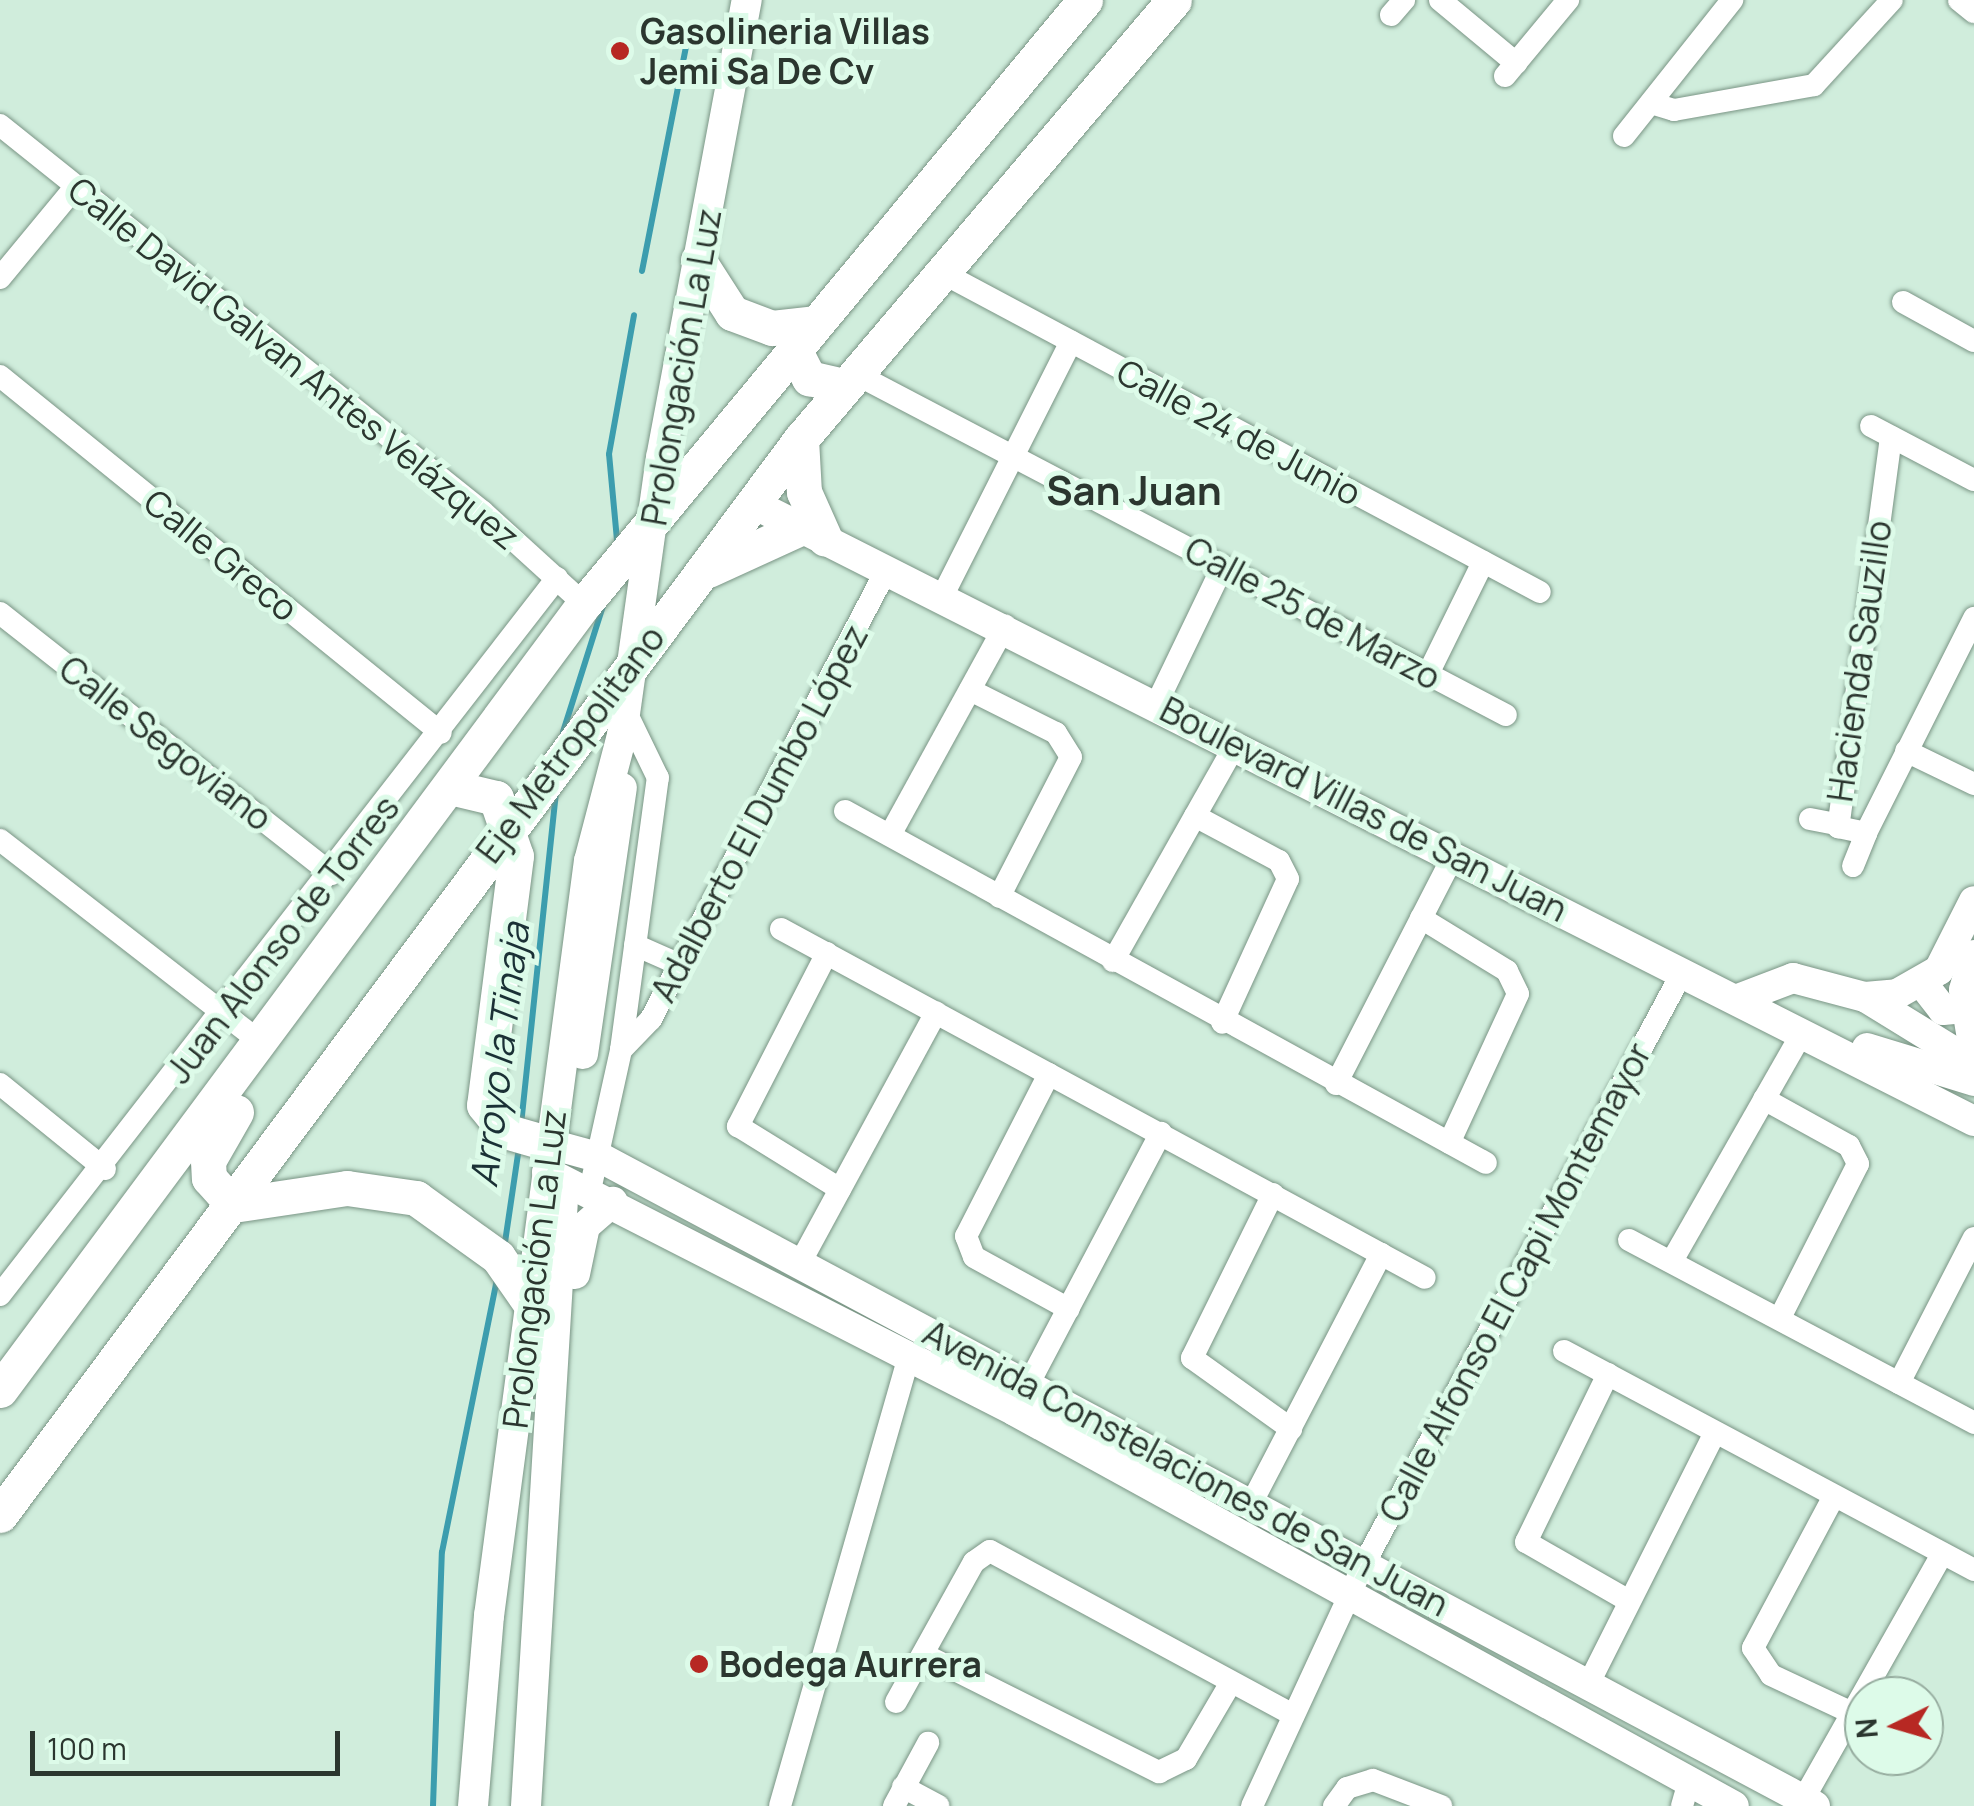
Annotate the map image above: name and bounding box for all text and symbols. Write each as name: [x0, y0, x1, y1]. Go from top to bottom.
place label: Gasolineria Villas Jemi Sa De Cv: [640, 10, 930, 92]
marker: Gasolineria Villas Jemi Sa De Cv: [609, 40, 631, 62]
street label: Calle David Galvan Antes Velázquez: [60, 168, 528, 558]
street label: Prolongación La Luz: [632, 205, 730, 529]
street label: Calle 24 de Junio: [1110, 350, 1368, 514]
district label: San Juan: [1046, 466, 1222, 514]
street label: Calle Greco: [136, 480, 306, 630]
street label: Hacienda Sauzillo: [1818, 518, 1900, 804]
street label: Calle 25 de Marzo: [1178, 528, 1448, 698]
street label: Eje Metropolitano: [467, 617, 673, 871]
street label: Adalberto El Dumbo López: [642, 617, 876, 1009]
street label: Calle Segoviano: [51, 647, 281, 839]
street label: Boulevard Villas de San Juan: [1154, 688, 1574, 930]
street label: Juan Alonso de Torres: [157, 787, 407, 1091]
water label: Arroyo la Tinaja: [460, 920, 538, 1190]
street label: Calle Alfonso El Capi Montemayor: [1370, 1035, 1660, 1529]
street label: Prolongación La Luz: [494, 1107, 574, 1431]
street label: Avenida Constelaciones de San Juan: [916, 1311, 1456, 1625]
place label: Bodega Aurrera: [719, 1643, 982, 1685]
marker: Bodega Aurrera: [688, 1653, 710, 1675]
north arrow: [1844, 1676, 1944, 1776]
scale bar: [35, 1711, 345, 1773]
text: N: [1846, 1717, 1886, 1740]
text: 100 m: [47, 1728, 127, 1769]

